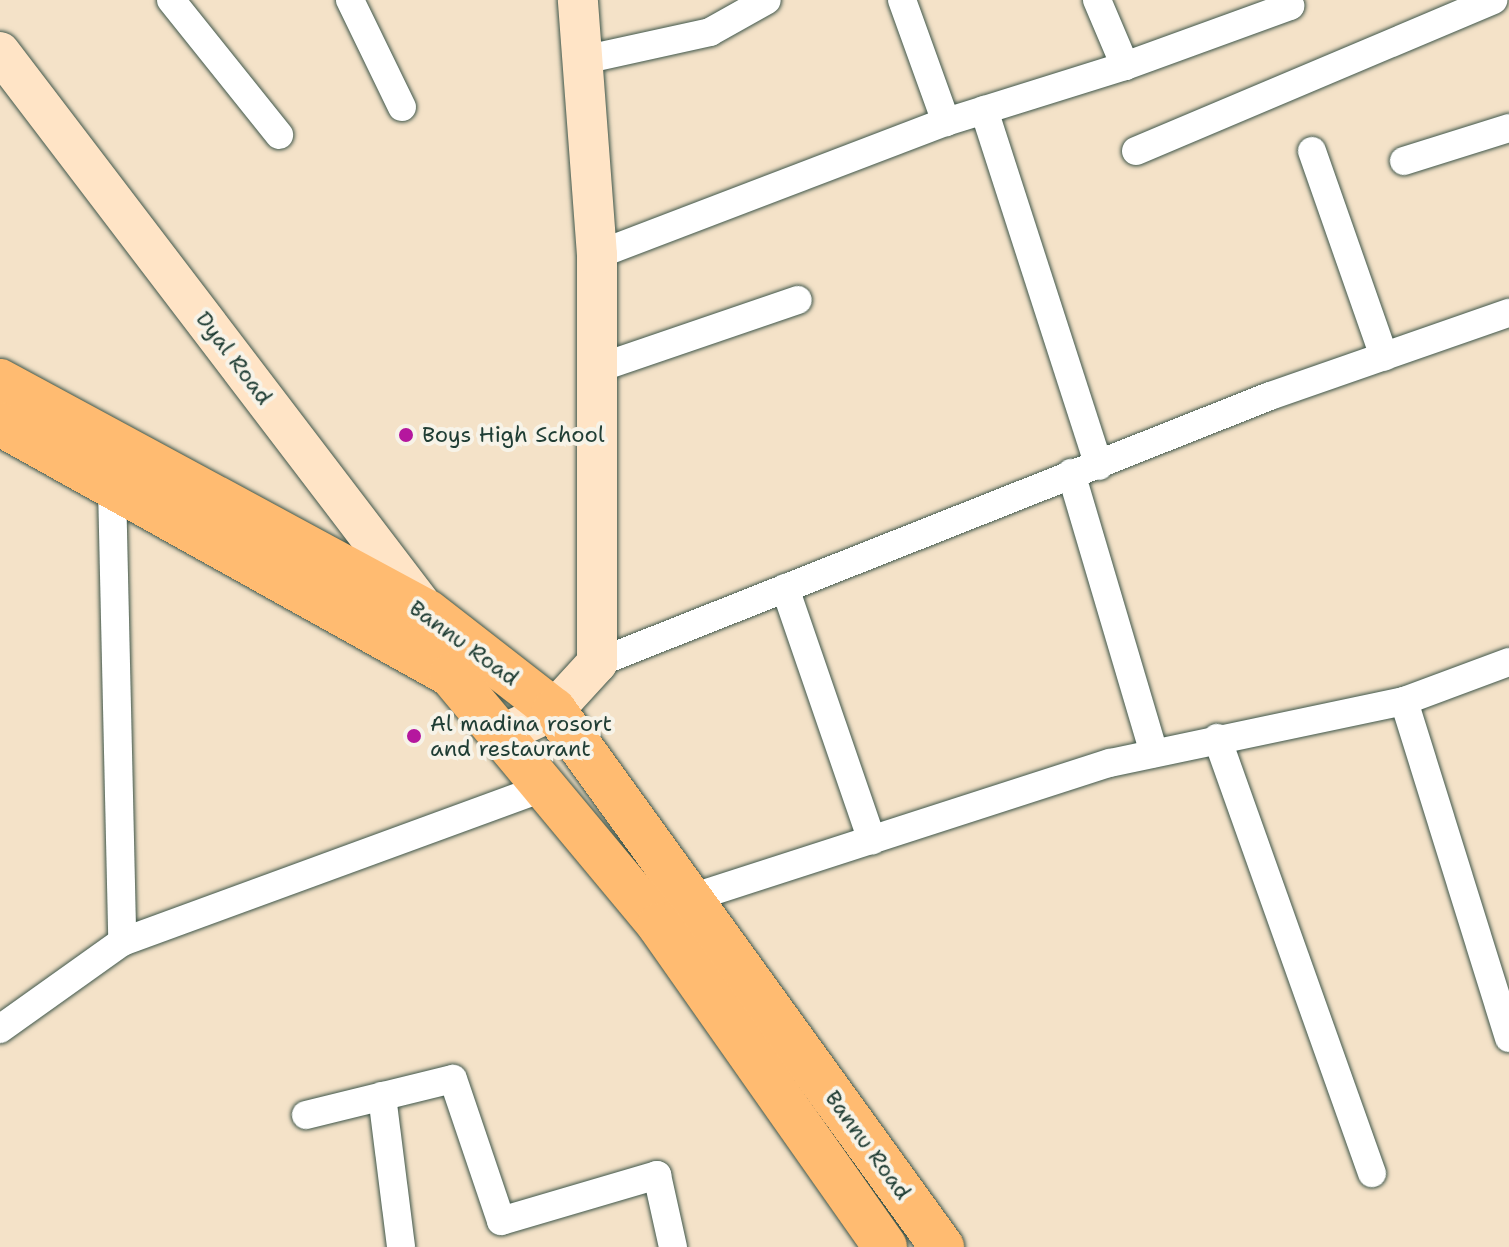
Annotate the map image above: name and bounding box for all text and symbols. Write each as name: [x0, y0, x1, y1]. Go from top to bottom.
street label: Dyal Road: [190, 306, 278, 410]
place label: Boys High School: [422, 422, 605, 448]
marker: Boys High School: [397, 426, 415, 444]
street label: Bannu Road: [404, 595, 524, 691]
place label: Al madina rosort and restaurant: [430, 710, 612, 762]
marker: Al madina rosort and restaurant: [405, 727, 423, 745]
street label: Bannu Road: [820, 1085, 916, 1205]

